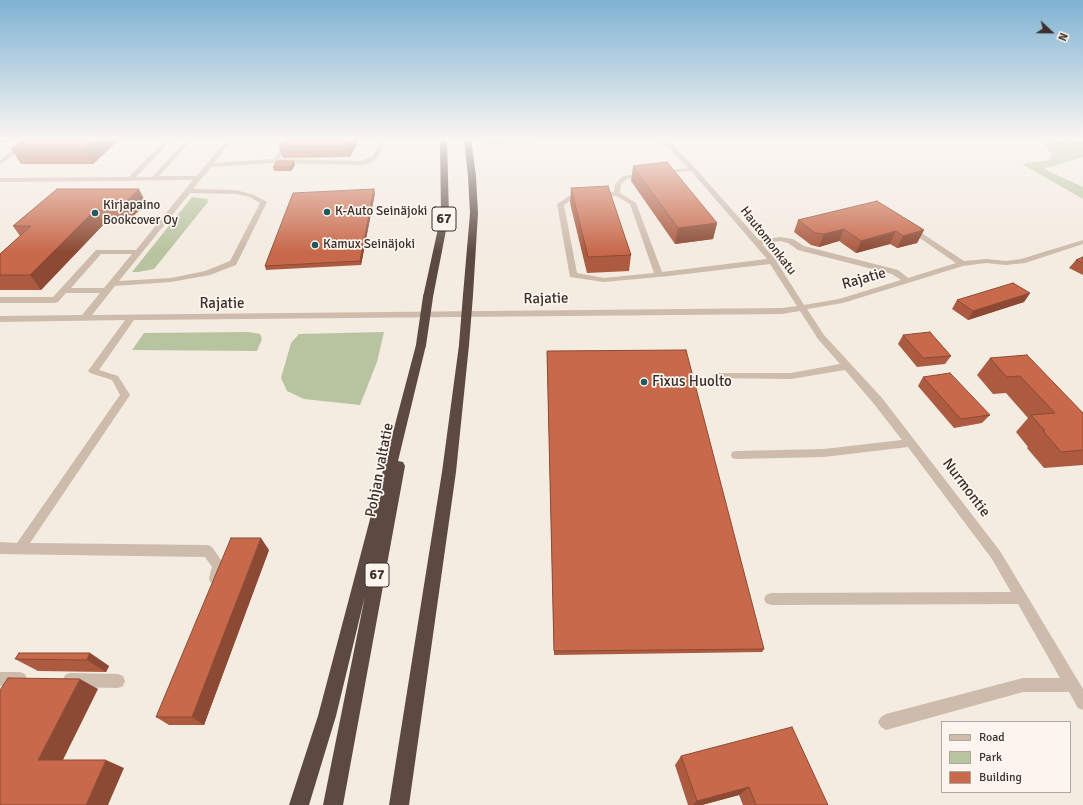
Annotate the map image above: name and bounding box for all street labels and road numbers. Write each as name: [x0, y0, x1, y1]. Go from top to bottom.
street label: Hautomonkatu: [736, 204, 800, 278]
road number: 67: [432, 207, 456, 231]
street label: Rajatie: [840, 264, 888, 294]
street label: Rajatie: [523, 290, 569, 308]
street label: Rajatie: [199, 295, 245, 313]
street label: Pohjan valtatie: [362, 421, 398, 519]
street label: Nurmontie: [938, 455, 994, 521]
road number: 67: [365, 563, 389, 587]

